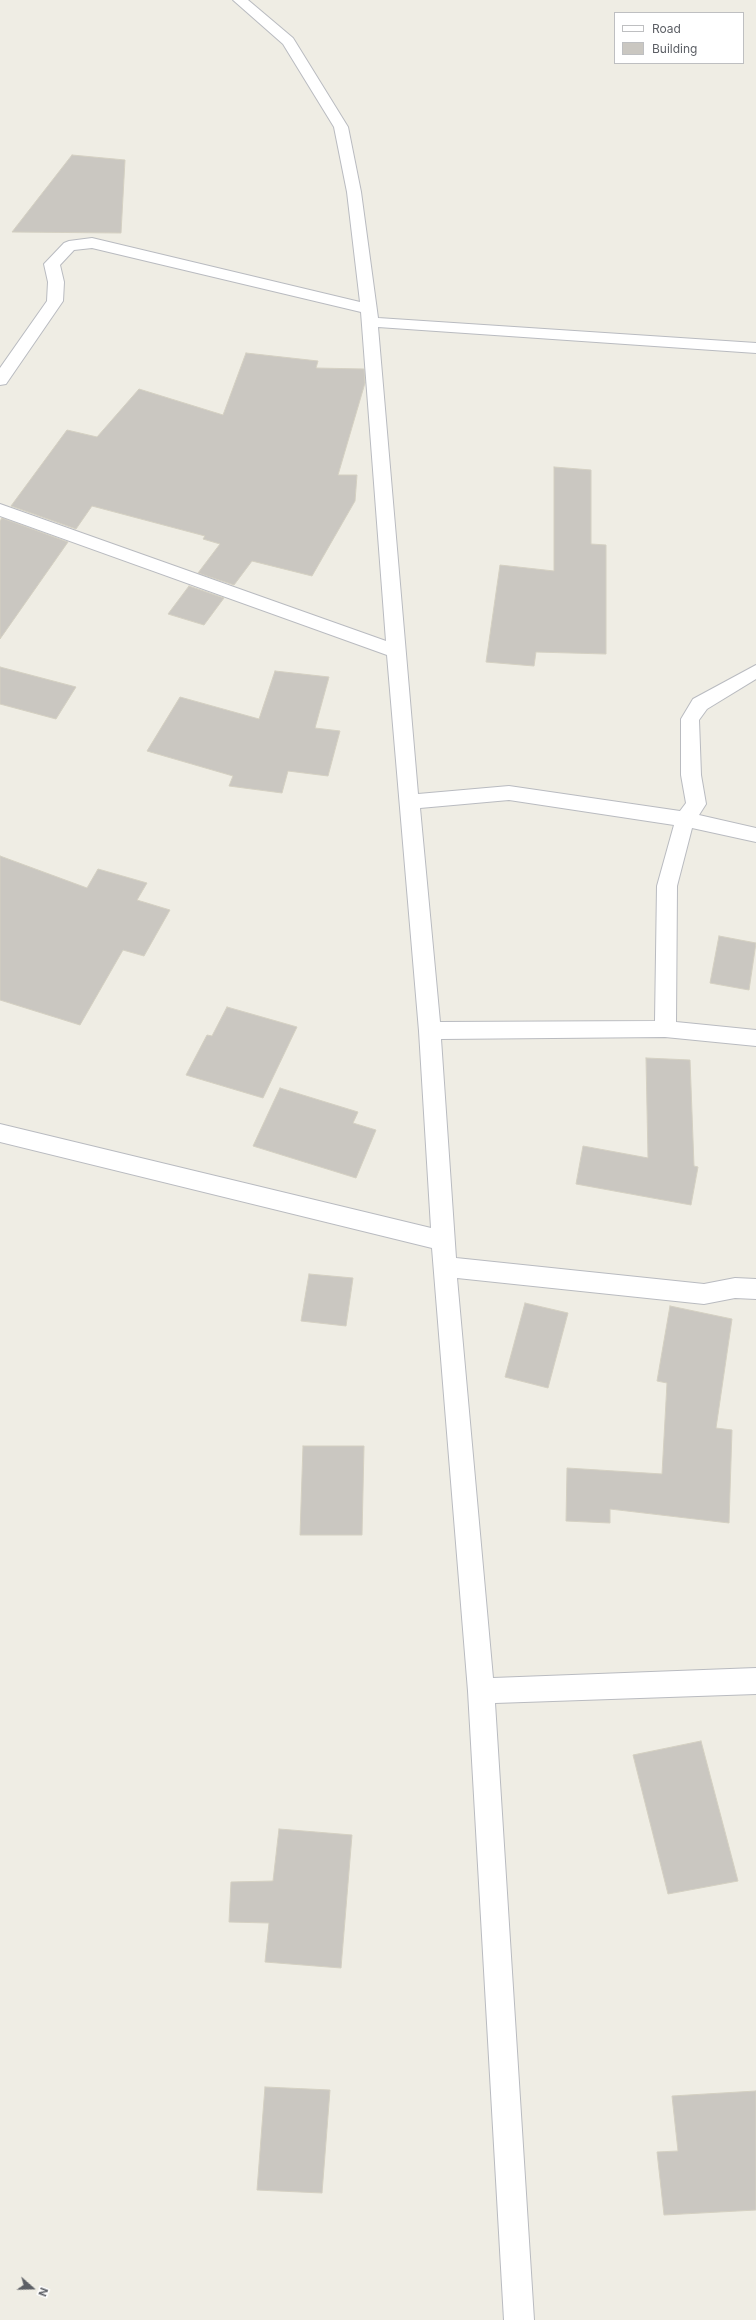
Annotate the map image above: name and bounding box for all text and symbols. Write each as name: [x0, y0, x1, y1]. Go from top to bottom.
legend: [614, 12, 744, 64]
text: Road: [652, 21, 681, 36]
text: Building: [652, 41, 697, 56]
north arrow: [12, 2268, 52, 2308]
text: N: [35, 2286, 51, 2298]

